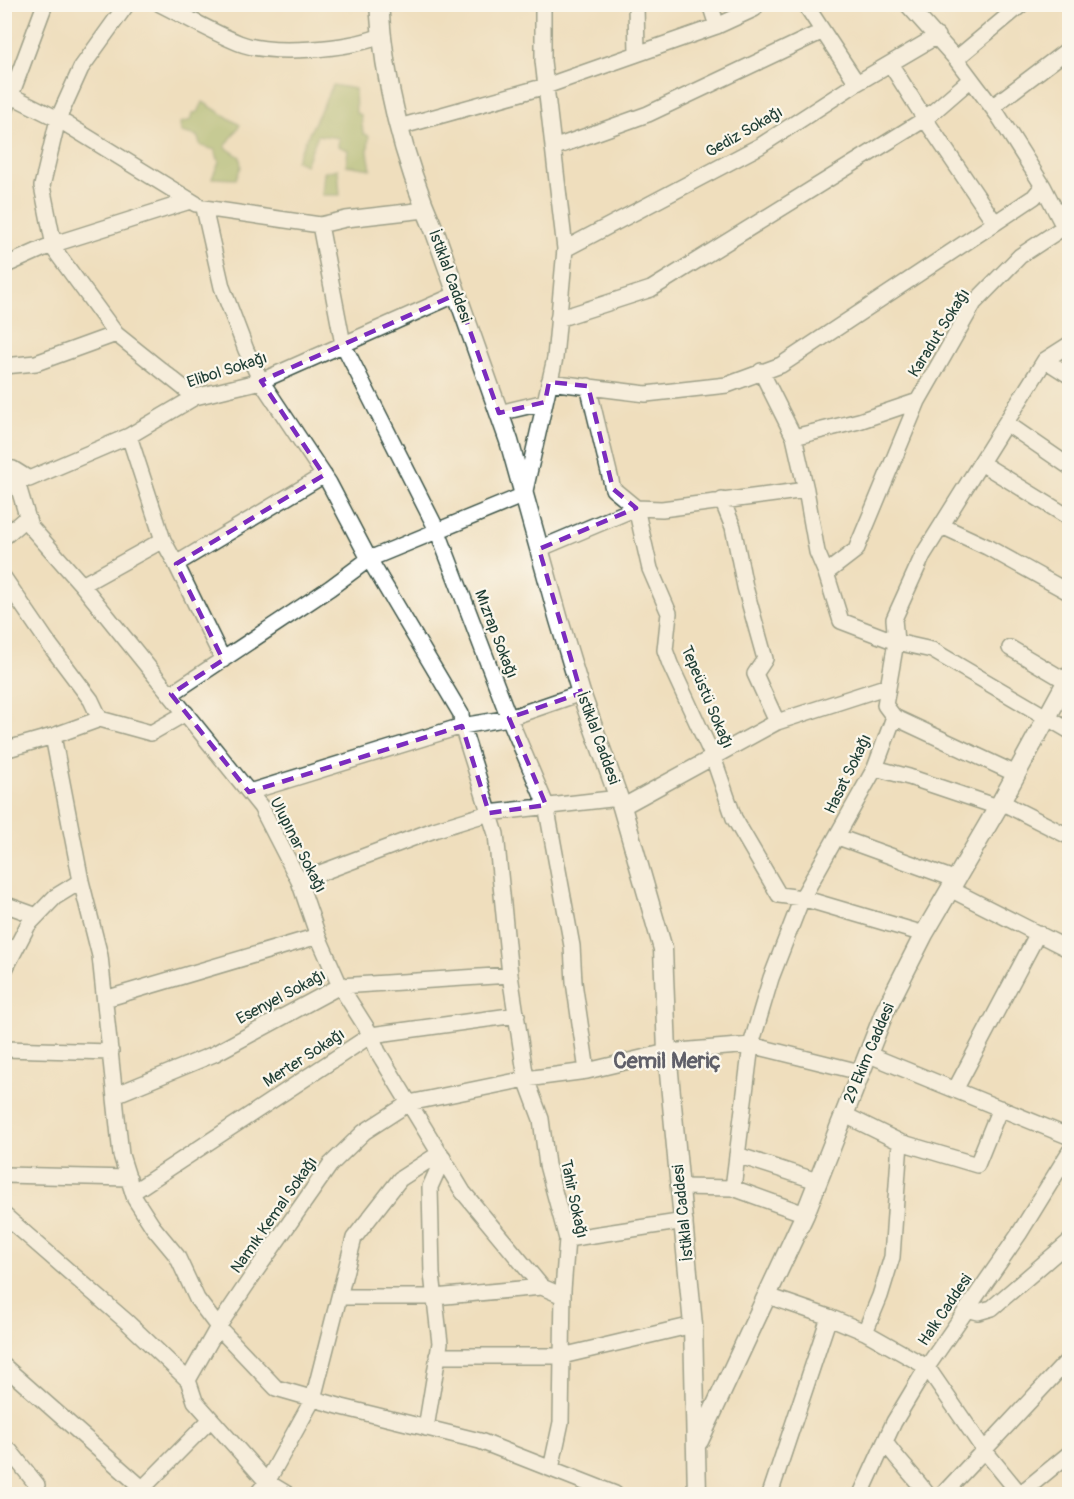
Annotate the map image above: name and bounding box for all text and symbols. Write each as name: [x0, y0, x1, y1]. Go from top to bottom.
street label: Gediz Sokağı: [702, 102, 786, 162]
street label: İstiklal Caddesi: [424, 227, 476, 325]
street label: Karadut Sokağı: [904, 285, 974, 381]
street label: Elibol Sokağı: [184, 348, 270, 392]
street label: Mızrap Sokağı: [470, 587, 522, 681]
street label: Tepeüstü Sokağı: [676, 643, 738, 751]
street label: İstiklal Caddesi: [572, 689, 624, 787]
street label: Hasat Sokağı: [820, 731, 876, 817]
street label: Ulupınar Sokağı: [265, 794, 331, 896]
street label: Esenyel Sokağı: [233, 965, 329, 1029]
street label: 29 Ekim Caddesi: [839, 1000, 899, 1106]
street label: Merter Sokağı: [259, 1024, 349, 1092]
district label: Cemil Meriç: [613, 1047, 721, 1075]
street label: Namık Kemal Sokağı: [226, 1153, 322, 1277]
street label: Tahir Sokağı: [556, 1158, 592, 1240]
street label: İstiklal Caddesi: [668, 1163, 698, 1262]
street label: Halk Caddesi: [914, 1270, 976, 1350]

